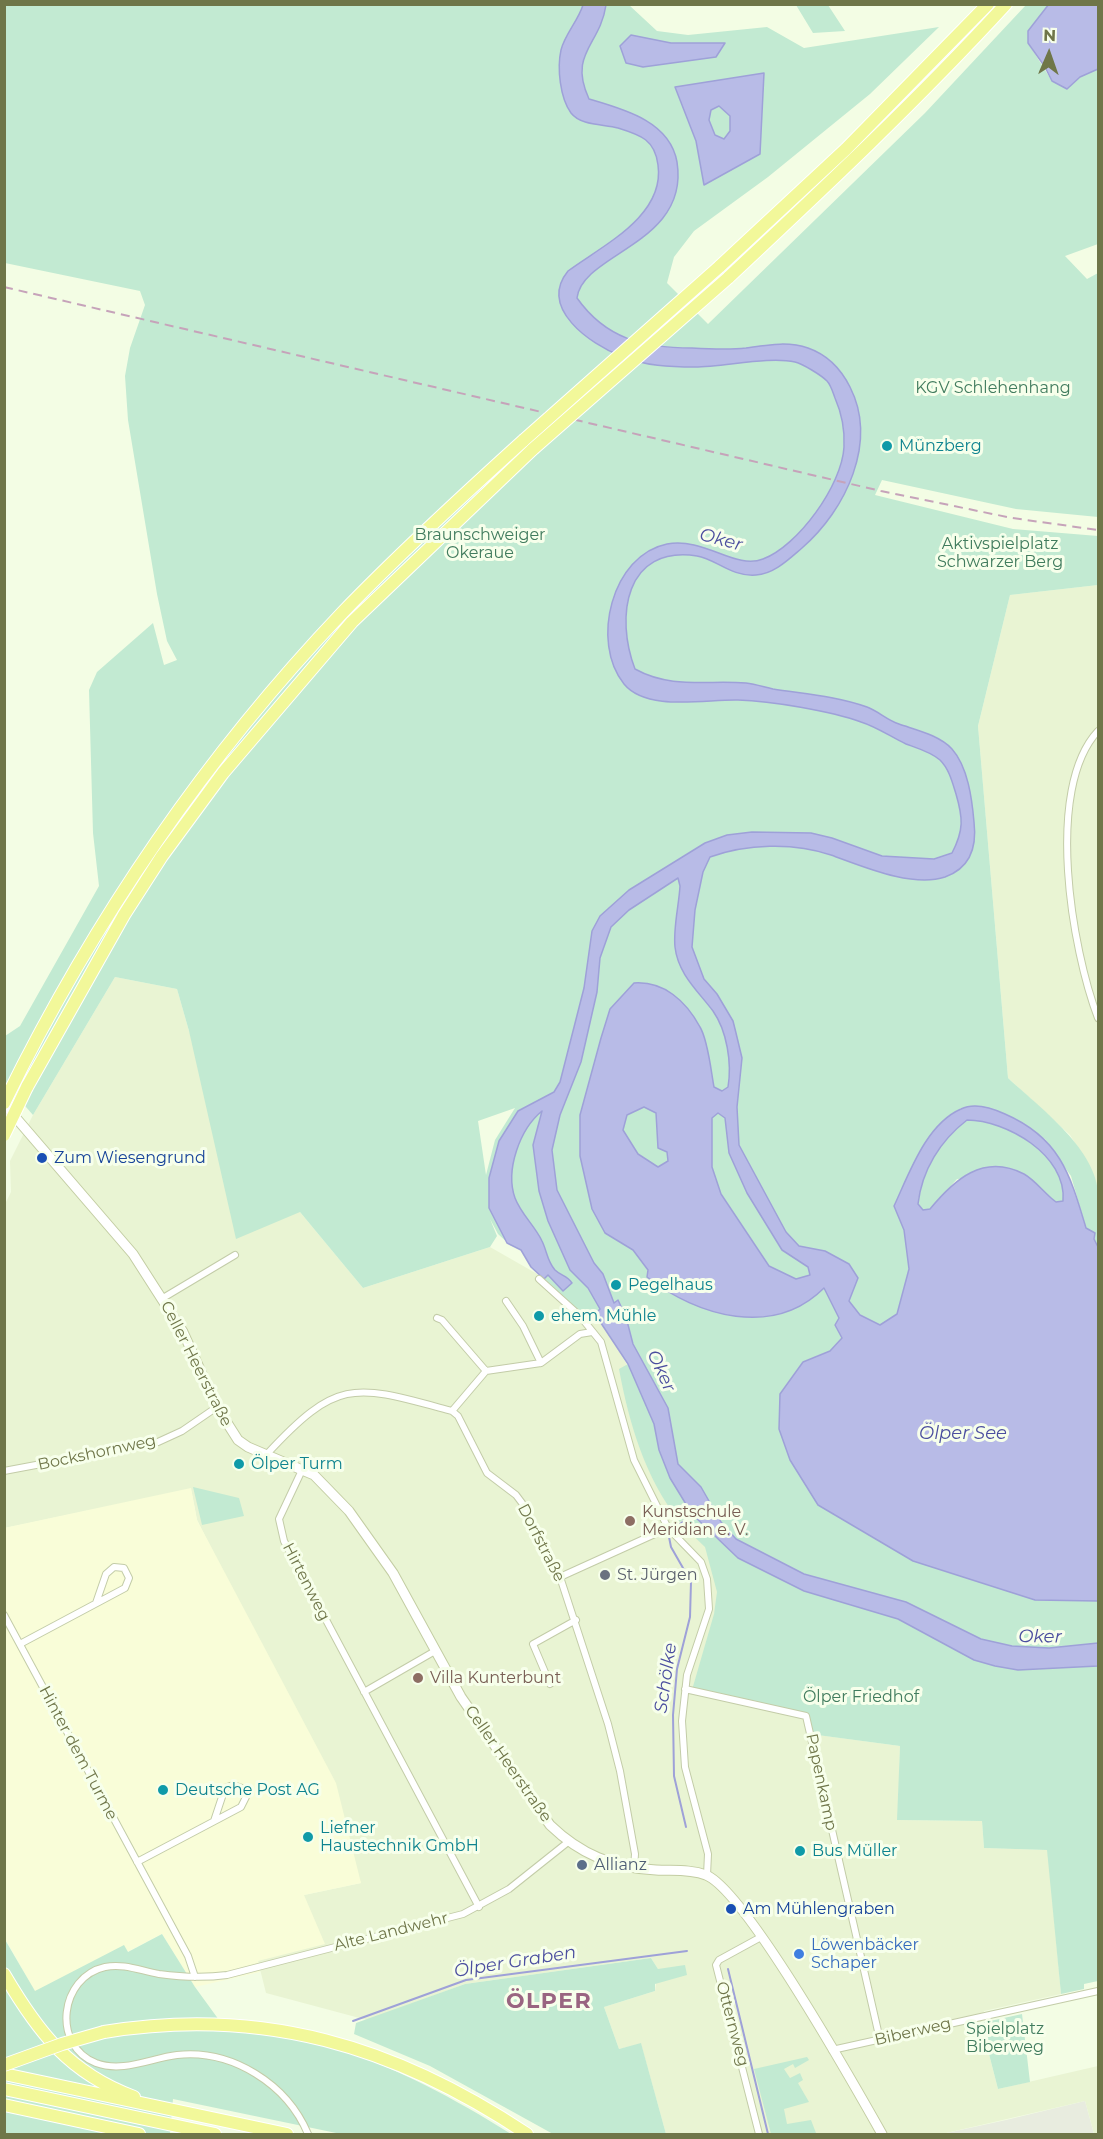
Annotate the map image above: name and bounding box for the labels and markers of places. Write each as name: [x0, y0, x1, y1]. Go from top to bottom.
place label: Münzberg: [899, 436, 982, 456]
marker: Münzberg: [880, 439, 894, 453]
place label: Zum Wiesengrund: [54, 1148, 206, 1168]
marker: Zum Wiesengrund: [35, 1151, 49, 1165]
place label: Pegelhaus: [628, 1275, 713, 1295]
marker: Pegelhaus: [609, 1278, 623, 1292]
place label: ehem. Mühle: [551, 1306, 657, 1326]
marker: ehem. Mühle: [532, 1309, 546, 1323]
place label: Ölper Turm: [251, 1454, 343, 1474]
marker: Ölper Turm: [232, 1457, 246, 1471]
place label: Kunstschule Meridian e. V.: [642, 1502, 748, 1540]
marker: Kunstschule Meridian e. V.: [623, 1514, 637, 1528]
place label: St. Jürgen: [617, 1565, 698, 1585]
marker: St. Jürgen: [598, 1568, 612, 1582]
place label: Villa Kunterbunt: [430, 1668, 561, 1688]
marker: Villa Kunterbunt: [411, 1671, 425, 1685]
place label: Deutsche Post AG: [175, 1780, 320, 1800]
marker: Deutsche Post AG: [156, 1783, 170, 1797]
place label: Liefner Haustechnik GmbH: [320, 1818, 479, 1856]
marker: Liefner Haustechnik GmbH: [301, 1830, 315, 1844]
place label: Bus Müller: [812, 1841, 898, 1861]
marker: Bus Müller: [793, 1844, 807, 1858]
place label: Allianz: [594, 1855, 647, 1875]
marker: Allianz: [575, 1858, 589, 1872]
place label: Am Mühlengraben: [743, 1899, 895, 1919]
marker: Am Mühlengraben: [724, 1902, 738, 1916]
place label: Löwenbäcker Schaper: [811, 1935, 919, 1973]
marker: Löwenbäcker Schaper: [792, 1947, 806, 1961]

